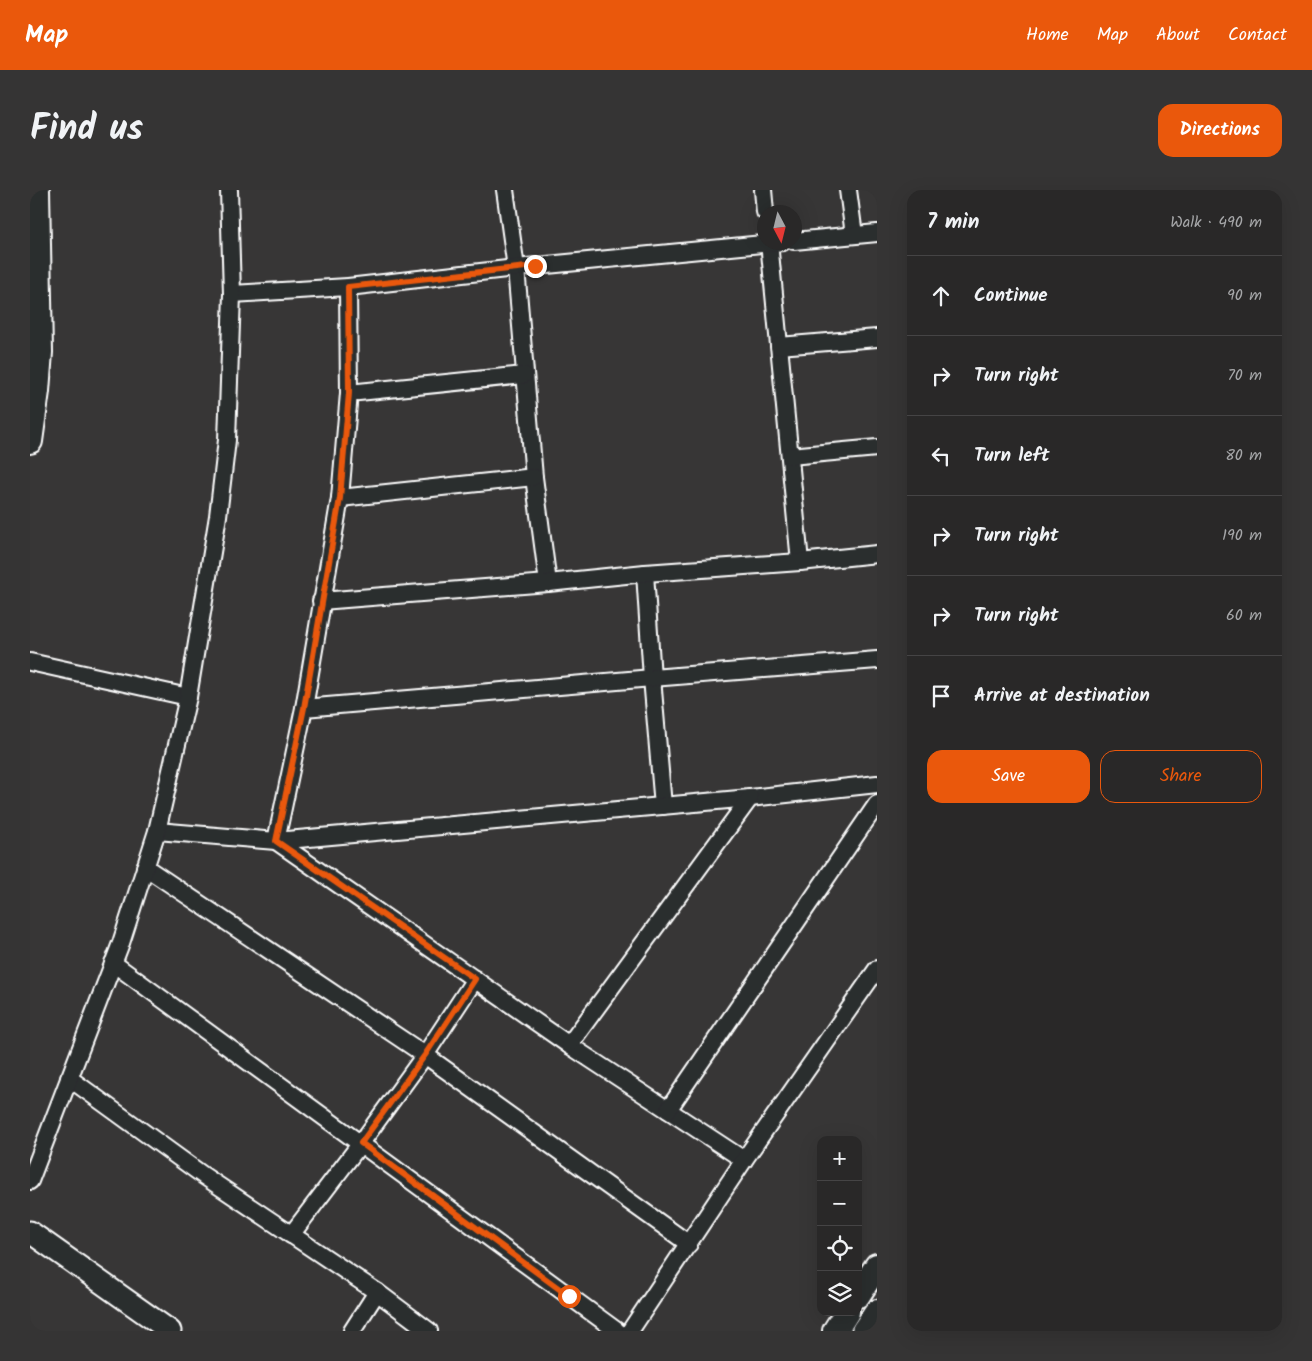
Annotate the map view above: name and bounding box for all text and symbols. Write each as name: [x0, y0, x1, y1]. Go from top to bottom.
text: Map: [25, 16, 68, 55]
text: Home: [1026, 21, 1069, 50]
text: Map: [1097, 21, 1128, 50]
text: About: [1156, 21, 1200, 50]
text: Contact: [1228, 21, 1287, 50]
text: Find us: [30, 102, 143, 158]
button: Directions: [1158, 104, 1282, 157]
north arrow: [757, 205, 802, 250]
text: 7 min: [927, 206, 979, 239]
text: Walk · 490 m: [1170, 210, 1262, 235]
route end: [524, 255, 547, 278]
text: Continue: [974, 281, 1047, 311]
icon: ahead: [927, 282, 955, 310]
text: 90 m: [1227, 283, 1262, 308]
text: Turn right: [974, 361, 1059, 391]
icon: right: [927, 362, 955, 390]
text: 70 m: [1227, 363, 1262, 388]
text: Turn left: [974, 441, 1049, 471]
icon: left: [927, 442, 955, 470]
text: 80 m: [1225, 443, 1262, 468]
text: Turn right: [974, 521, 1059, 551]
icon: right: [927, 522, 955, 550]
text: 190 m: [1222, 523, 1262, 548]
text: Turn right: [974, 601, 1059, 631]
icon: right: [927, 602, 955, 630]
text: 60 m: [1226, 603, 1262, 628]
text: Arrive at destination: [974, 681, 1150, 711]
icon: arrive: [927, 682, 955, 710]
button: Save: [927, 750, 1090, 803]
button: Share: [1100, 750, 1262, 803]
map controls: [817, 1136, 862, 1316]
button: +: [817, 1136, 862, 1181]
button: −: [817, 1181, 862, 1226]
button: locate: [817, 1226, 862, 1271]
button: layers: [817, 1271, 862, 1316]
route start: [558, 1285, 581, 1308]

